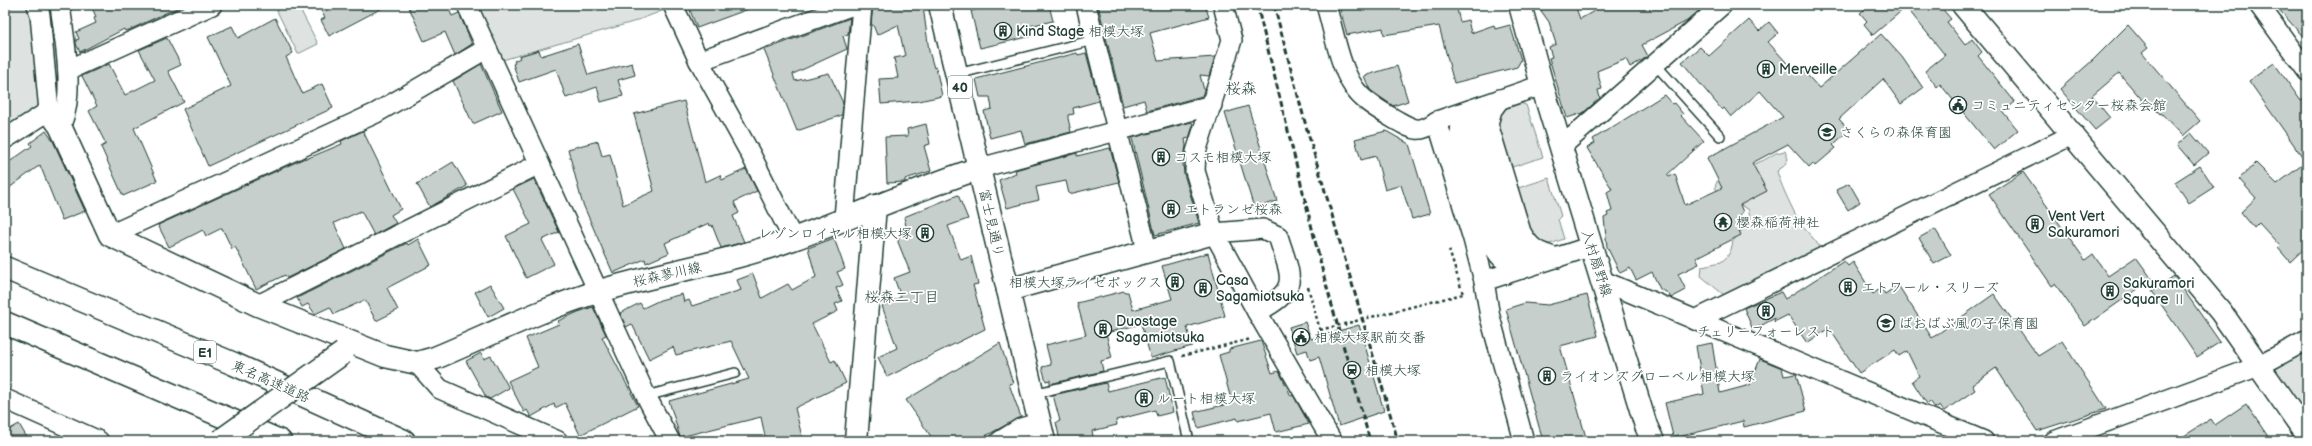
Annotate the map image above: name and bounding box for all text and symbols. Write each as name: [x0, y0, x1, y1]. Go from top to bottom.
building icon: Kind Stage 相模大塚: [993, 21, 1013, 41]
place label: Kind Stage 相模大塚: [1016, 23, 1144, 40]
building icon: Merveille: [1756, 59, 1776, 79]
place label: Merveille: [1779, 61, 1837, 78]
road number: 40: [948, 76, 972, 98]
district label: 桜森: [1225, 80, 1257, 99]
public building icon: コミュニティセンター桜森会館: [1948, 95, 1968, 115]
place label: コミュニティセンター桜森会館: [1971, 97, 2166, 114]
school or university icon: さくらの森保育園: [1817, 122, 1837, 142]
place label: さくらの森保育園: [1840, 124, 1952, 141]
building icon: コスモ相模大塚: [1151, 147, 1171, 167]
place label: コスモ相模大塚: [1174, 149, 1271, 166]
street label: 富士見通り: [975, 187, 1008, 259]
building icon: エトランゼ桜森: [1161, 199, 1181, 219]
place label: エトランゼ桜森: [1184, 201, 1282, 218]
place label: Vent Vert Sakuramori: [2048, 208, 2120, 241]
temple icon: 櫻森稲荷神社: [1713, 212, 1733, 232]
place label: 櫻森稲荷神社: [1736, 214, 1820, 231]
building icon: Vent Vert Sakuramori: [2025, 214, 2045, 234]
building icon: レゾンロイヤル相模大塚: [915, 223, 935, 243]
place label: レゾンロイヤル相模大塚: [758, 225, 912, 242]
street label: 入村扇野線: [1578, 227, 1615, 299]
street label: 桜森蓼川線: [631, 258, 703, 291]
building icon: 相模大塚ライゼボックス: [1165, 272, 1185, 292]
place label: Casa Sagamiotsuka: [1216, 272, 1305, 305]
place label: 相模大塚ライゼボックス: [1009, 274, 1162, 291]
place label: Sakuramori Square Ⅱ: [2123, 275, 2195, 308]
building icon: エトワール・スリーズ: [1838, 277, 1858, 297]
building icon: Casa Sagamiotsuka: [1193, 278, 1213, 298]
place label: エトワール・スリーズ: [1861, 279, 1999, 296]
building icon: Sakuramori Square Ⅱ: [2100, 281, 2120, 301]
district label: 桜森二丁目: [864, 288, 940, 307]
building icon: チェリーフォーレスト: [1756, 301, 1776, 321]
place label: Duostage Sagamiotsuka: [1116, 313, 1205, 346]
school or university icon: ばおばぶ風の子保育園: [1876, 313, 1896, 333]
place label: ばおばぶ風の子保育園: [1899, 315, 2039, 332]
building icon: Duostage Sagamiotsuka: [1093, 319, 1113, 339]
place label: チェリーフォーレスト: [1697, 323, 1835, 340]
public building icon: 相模大塚駅前交番: [1291, 327, 1311, 347]
place label: 相模大塚駅前交番: [1314, 329, 1426, 346]
road number: E1: [194, 341, 216, 363]
street label: 東名高速道路: [229, 357, 313, 406]
station icon: 相模大塚: [1342, 360, 1362, 380]
place label: 相模大塚: [1365, 362, 1421, 379]
building icon: ライオンズグローベル相模大塚: [1537, 366, 1557, 386]
place label: ライオンズグローベル相模大塚: [1560, 368, 1755, 385]
building icon: ルート相模大塚: [1134, 388, 1154, 408]
place label: ルート相模大塚: [1157, 390, 1256, 407]

